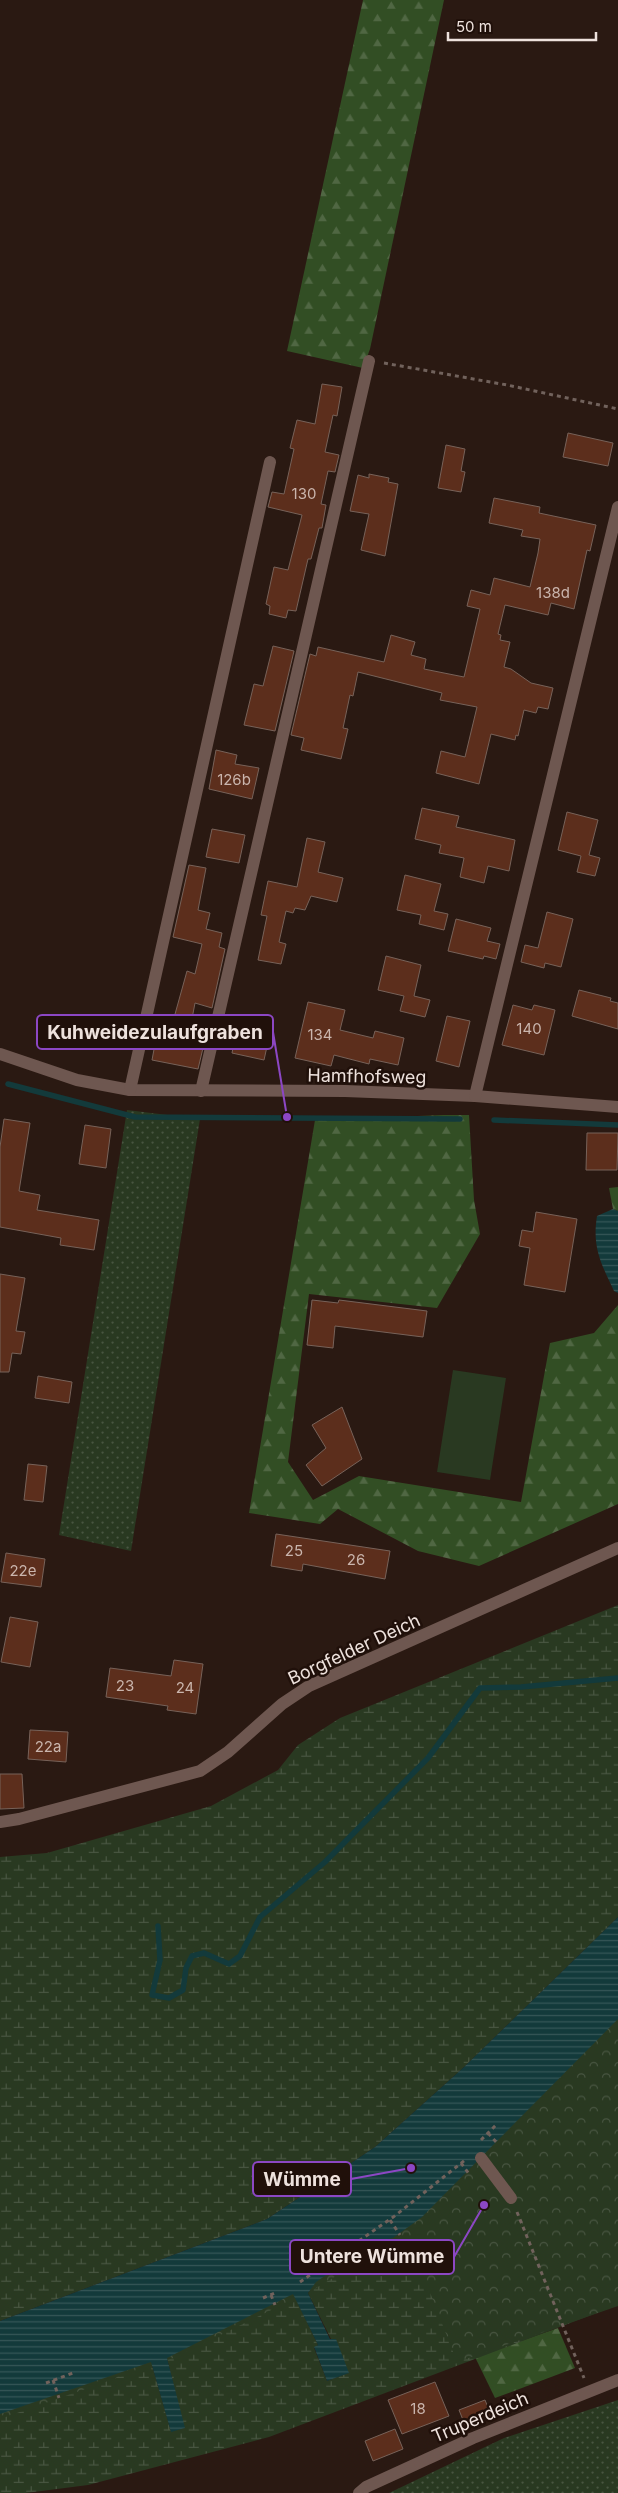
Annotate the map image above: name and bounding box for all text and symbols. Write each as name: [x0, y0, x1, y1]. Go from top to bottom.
scale bar: [448, 10, 596, 42]
text: 50 m: [456, 17, 492, 36]
house number: 130: [292, 484, 316, 503]
house number: 138d: [536, 583, 570, 602]
house number: 126b: [217, 770, 251, 789]
callout: Kuhweidezulaufgraben: [37, 1015, 273, 1049]
house number: 140: [516, 1019, 542, 1038]
text: Kuhweidezulaufgraben: [47, 1021, 263, 1044]
house number: 134: [307, 1025, 333, 1044]
street label: Hamfhofsweg: [307, 1064, 427, 1088]
house number: 25: [285, 1541, 303, 1560]
house number: 26: [347, 1550, 365, 1569]
house number: 22e: [9, 1561, 37, 1580]
street label: Borgfelder Deich: [285, 1609, 423, 1689]
house number: 23: [116, 1676, 134, 1695]
house number: 24: [176, 1678, 194, 1697]
house number: 22a: [35, 1737, 61, 1756]
callout: Wümme: [253, 2162, 351, 2196]
text: Wümme: [263, 2168, 341, 2191]
callout: Untere Wümme: [290, 2240, 454, 2274]
text: Untere Wümme: [300, 2245, 444, 2268]
street label: Truperdeich: [429, 2387, 531, 2447]
house number: 18: [410, 2399, 426, 2418]

